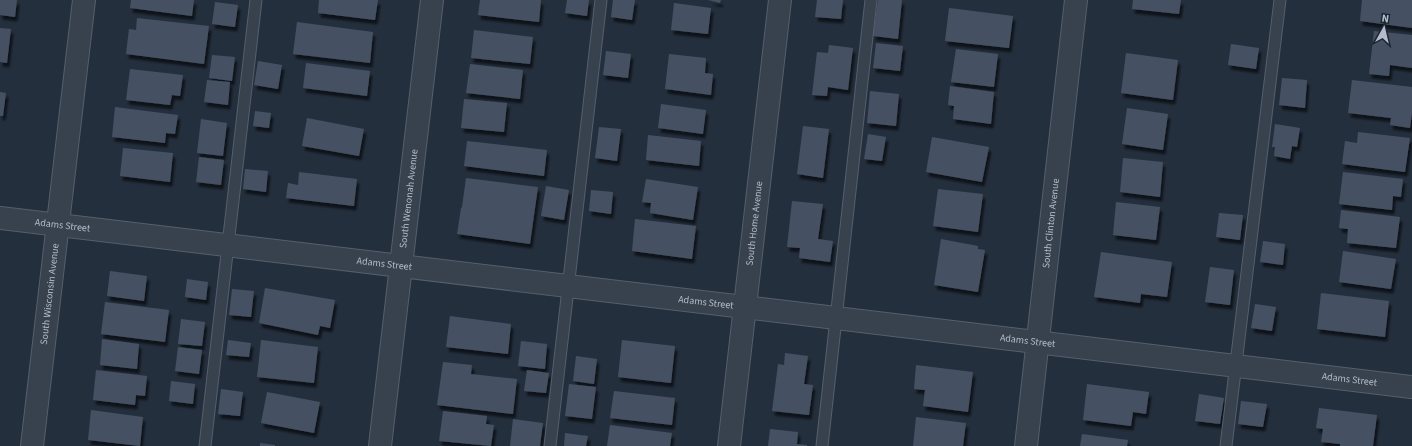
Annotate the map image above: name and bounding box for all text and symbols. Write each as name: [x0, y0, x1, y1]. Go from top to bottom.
north arrow: [1364, 8, 1404, 48]
text: N: [1381, 11, 1390, 27]
street label: South Wenonah Avenue: [396, 148, 422, 249]
street label: South Clinton Avenue: [1039, 178, 1063, 269]
street label: South Home Avenue: [743, 180, 766, 267]
street label: Adams Street: [34, 215, 92, 236]
street label: South Wisconsin Avenue: [37, 243, 63, 345]
street label: Adams Street: [356, 254, 413, 274]
street label: Adams Street: [677, 292, 735, 313]
street label: Adams Street: [999, 331, 1057, 351]
street label: Adams Street: [1321, 369, 1378, 390]

